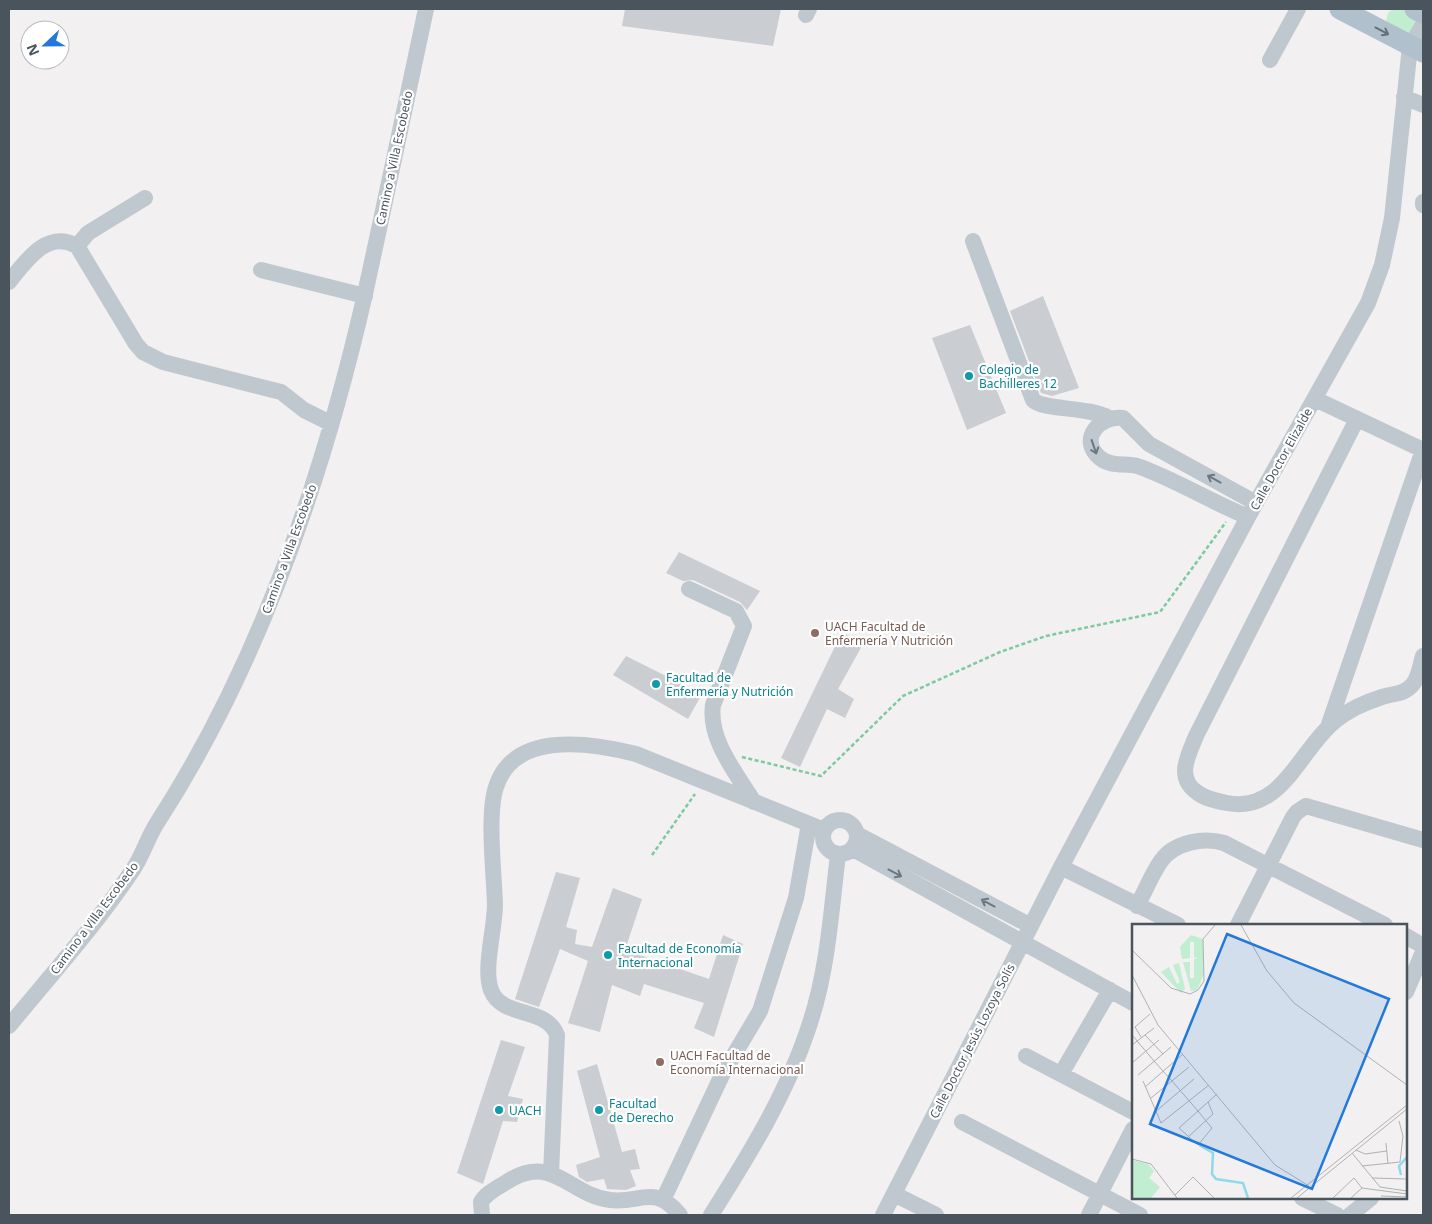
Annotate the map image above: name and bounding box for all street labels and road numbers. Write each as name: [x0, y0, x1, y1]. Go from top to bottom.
street label: Camino a Villa Escobedo: [371, 89, 417, 227]
street label: Calle Doctor Elizalde: [1246, 405, 1316, 513]
street label: Camino a Villa Escobedo: [258, 482, 320, 616]
street label: Camino a Villa Escobedo: [46, 858, 142, 978]
street label: Calle Doctor Jesús Lozoya Solís: [925, 960, 1019, 1121]

